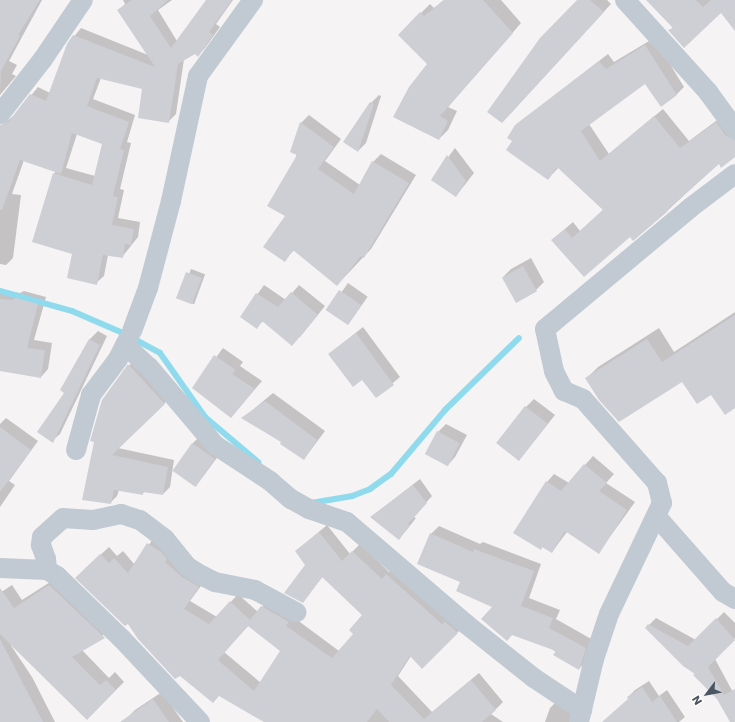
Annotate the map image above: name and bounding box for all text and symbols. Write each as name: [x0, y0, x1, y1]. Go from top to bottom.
north arrow: [687, 674, 727, 714]
text: N: [688, 693, 706, 708]

